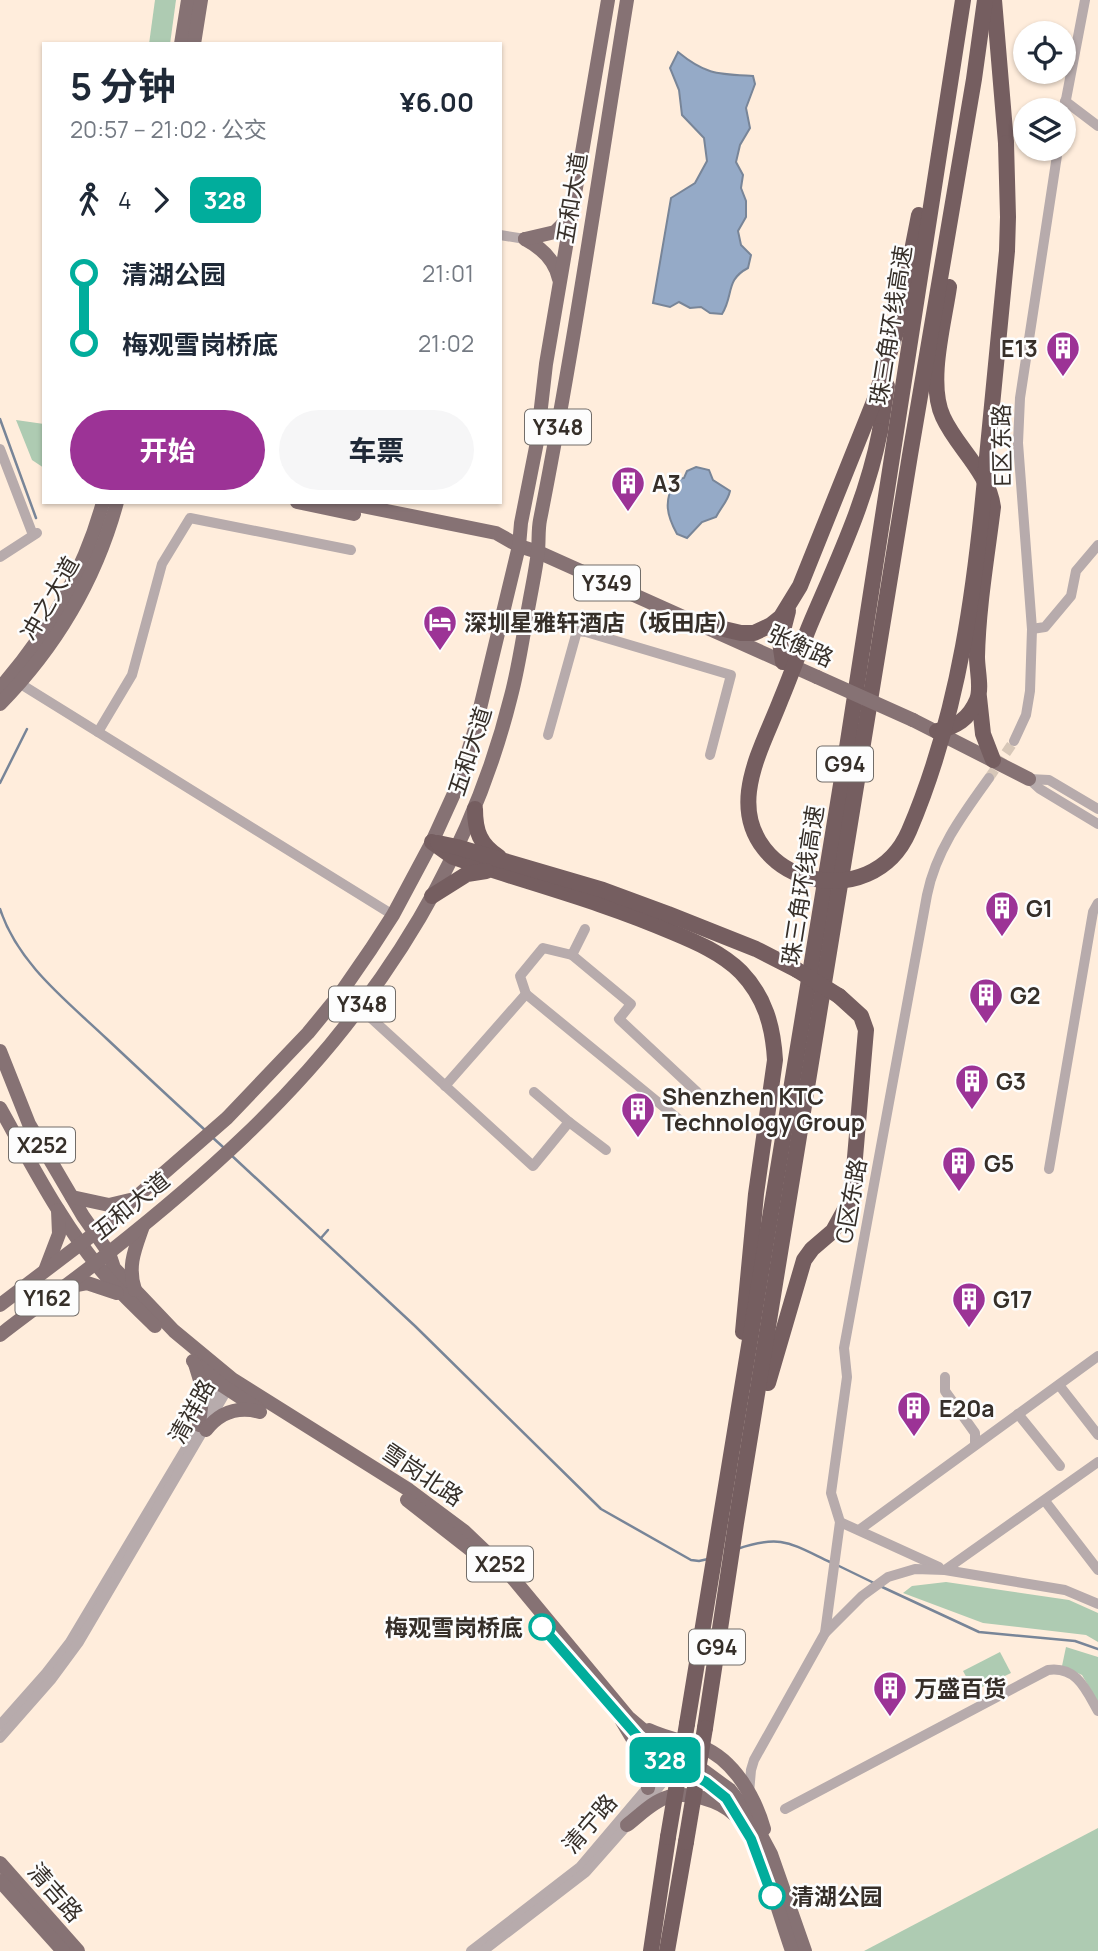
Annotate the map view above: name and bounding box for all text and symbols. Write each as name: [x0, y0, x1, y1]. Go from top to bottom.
map controls: [1013, 21, 1076, 161]
button: locate: [1013, 21, 1076, 84]
text: 5 分钟: [70, 59, 176, 111]
text: ¥6.00: [400, 84, 474, 120]
button: layers: [1013, 98, 1076, 161]
text: 20:57 – 21:02 · 公交: [70, 113, 267, 145]
street label: 五和大道: [548, 150, 594, 246]
icon: walk: [70, 181, 108, 219]
icon: forward: [142, 181, 180, 219]
text: 328: [204, 183, 247, 216]
text: 4: [118, 184, 132, 216]
street label: 珠三角环线高速: [862, 243, 918, 407]
text: 清湖公园: [122, 256, 226, 292]
text: 21:01: [422, 257, 474, 289]
text: 梅观雪岗桥底: [122, 326, 278, 362]
text: 21:02: [418, 327, 474, 359]
building icon: E13: [1044, 329, 1082, 378]
place label: E13: [1001, 332, 1038, 364]
street label: E区东路: [984, 404, 1018, 486]
button: 开始: [70, 410, 265, 490]
button: 车票: [279, 410, 474, 490]
road number: Y348: [525, 410, 591, 444]
building icon: A3: [609, 464, 647, 513]
place label: A3: [652, 467, 681, 499]
street label: 冲之大道: [12, 550, 86, 646]
road number: Y349: [574, 566, 640, 600]
hotel icon: 深圳星雅轩酒店（坂田店）: [421, 603, 459, 652]
place label: 深圳星雅轩酒店（坂田店）: [464, 606, 740, 638]
street label: 张衡路: [763, 616, 839, 674]
street label: 五和大道: [440, 702, 498, 800]
road number: G94: [817, 746, 873, 782]
street label: 珠三角环线高速: [774, 803, 830, 967]
building icon: G1: [983, 889, 1021, 938]
place label: G1: [1026, 892, 1053, 924]
building icon: G2: [967, 976, 1005, 1025]
place label: G2: [1010, 979, 1041, 1011]
road number: Y348: [329, 986, 395, 1021]
building icon: G3: [953, 1062, 991, 1111]
place label: G3: [996, 1065, 1026, 1097]
place label: Shenzhen KTC Technology Group: [662, 1080, 865, 1138]
building icon: Shenzhen KTC Technology Group: [619, 1090, 657, 1139]
road number: X252: [9, 1128, 75, 1162]
building icon: G5: [940, 1144, 978, 1193]
place label: G5: [984, 1147, 1014, 1179]
street label: G区东路: [827, 1156, 873, 1246]
street label: 五和大道: [84, 1164, 176, 1246]
road number: Y162: [16, 1280, 78, 1316]
building icon: G17: [950, 1280, 988, 1329]
place label: G17: [993, 1283, 1032, 1315]
street label: 清祥路: [160, 1373, 222, 1449]
building icon: E20a: [895, 1389, 933, 1438]
place label: E20a: [939, 1392, 995, 1424]
street label: 雪岗北路: [376, 1435, 470, 1513]
road number: X252: [467, 1546, 533, 1582]
place label: 梅观雪岗桥底: [385, 1611, 523, 1643]
marker: 梅观雪岗桥底: [529, 1614, 555, 1640]
road number: G94: [689, 1630, 745, 1664]
building icon: 万盛百货: [871, 1669, 909, 1718]
place label: 万盛百货: [914, 1672, 1006, 1704]
line badge: 328: [625, 1737, 705, 1783]
text: 328: [644, 1743, 686, 1776]
street label: 清宁路: [554, 1786, 624, 1860]
street label: 清吉路: [21, 1855, 91, 1929]
place label: 清湖公园: [791, 1880, 883, 1912]
marker: 清湖公园: [759, 1883, 785, 1909]

